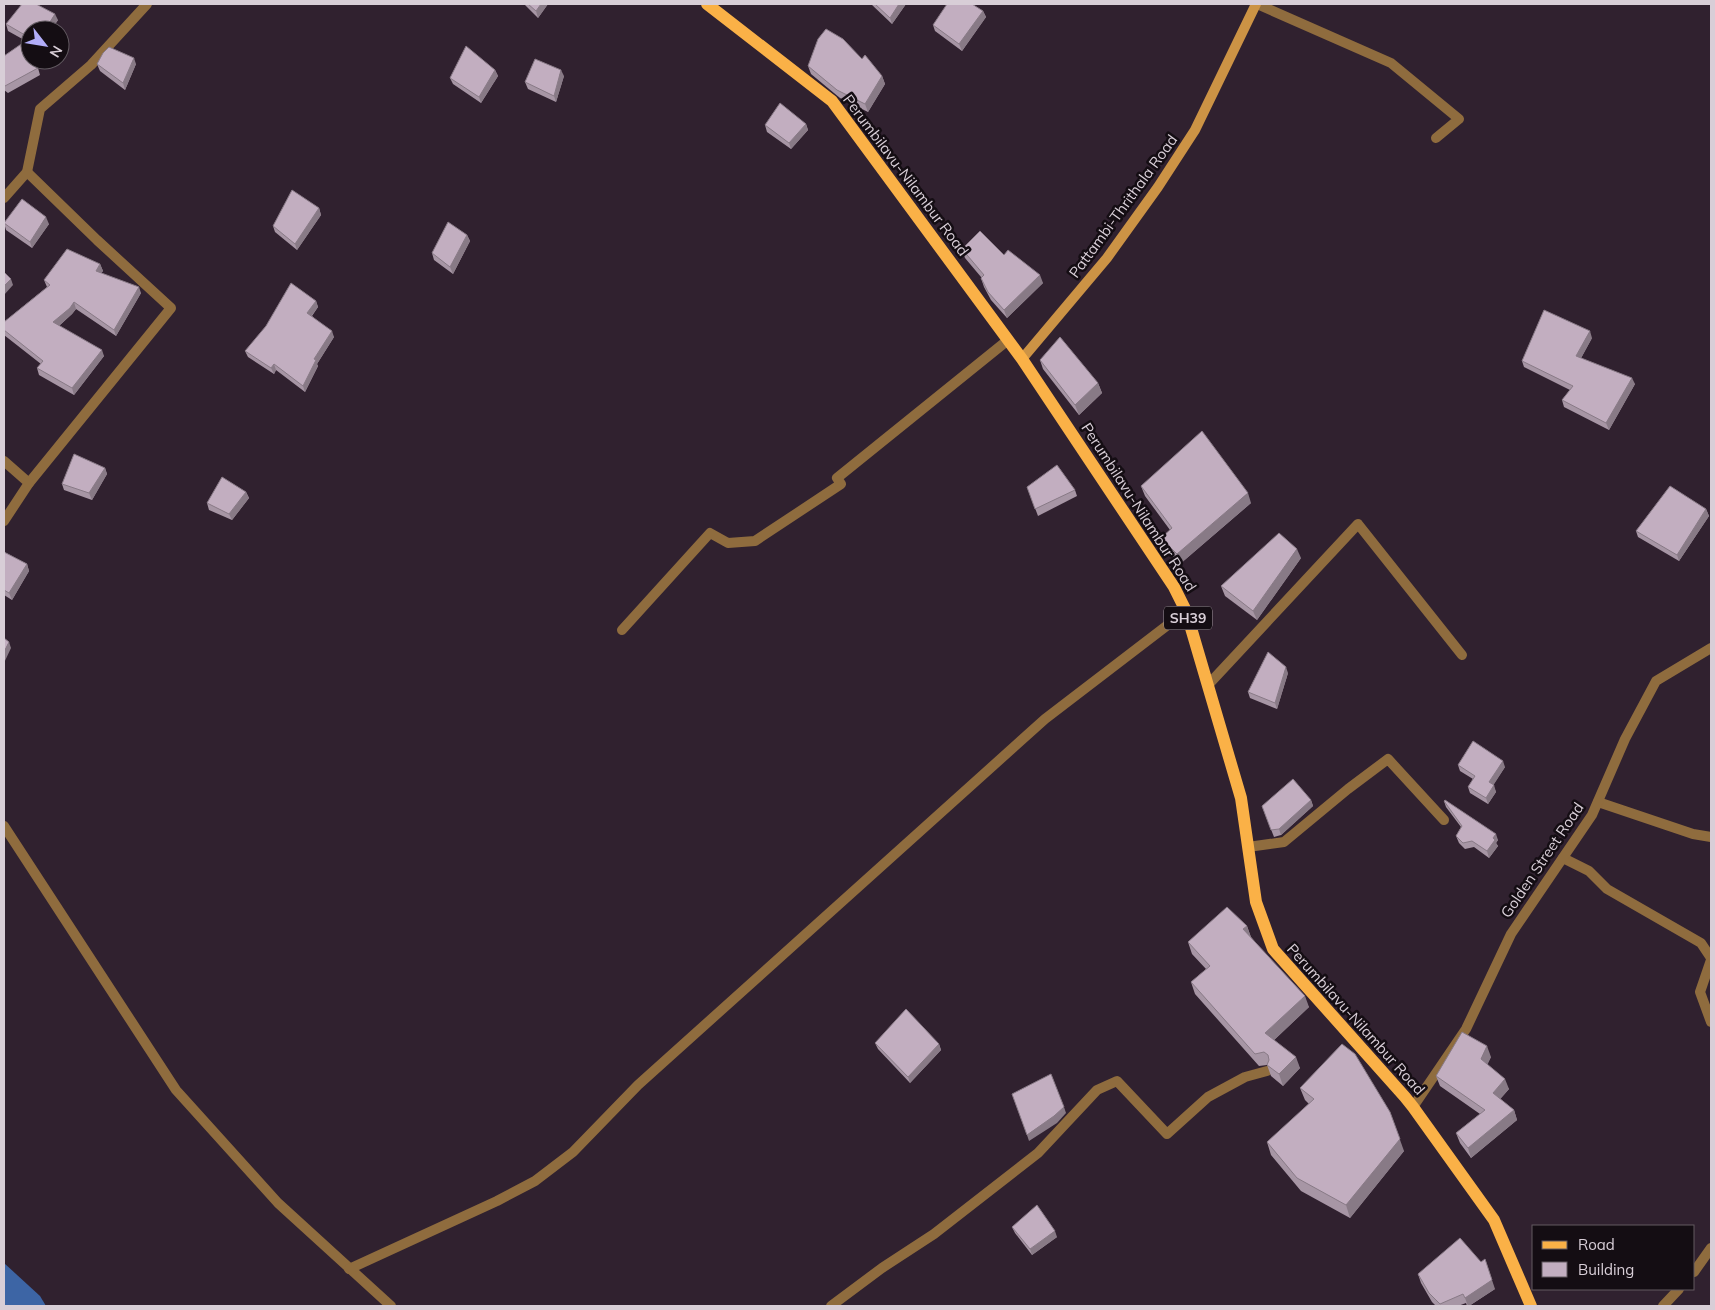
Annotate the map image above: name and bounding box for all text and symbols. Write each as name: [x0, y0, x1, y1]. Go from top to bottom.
north arrow: [20, 20, 70, 70]
text: N: [46, 43, 67, 61]
street label: Perumbilavu-Nilambur Road: [839, 91, 973, 259]
street label: Pattambi-Thrithala Road: [1065, 131, 1181, 281]
street label: Perumbilavu-Nilambur Road: [1077, 419, 1201, 595]
road number: SH39: [1164, 606, 1212, 630]
street label: Golden Street Road: [1496, 799, 1588, 921]
street label: Perumbilavu-Nilambur Road: [1283, 939, 1429, 1099]
legend: [1532, 1225, 1695, 1290]
text: Road: [1578, 1235, 1615, 1254]
text: Building: [1578, 1260, 1634, 1279]

